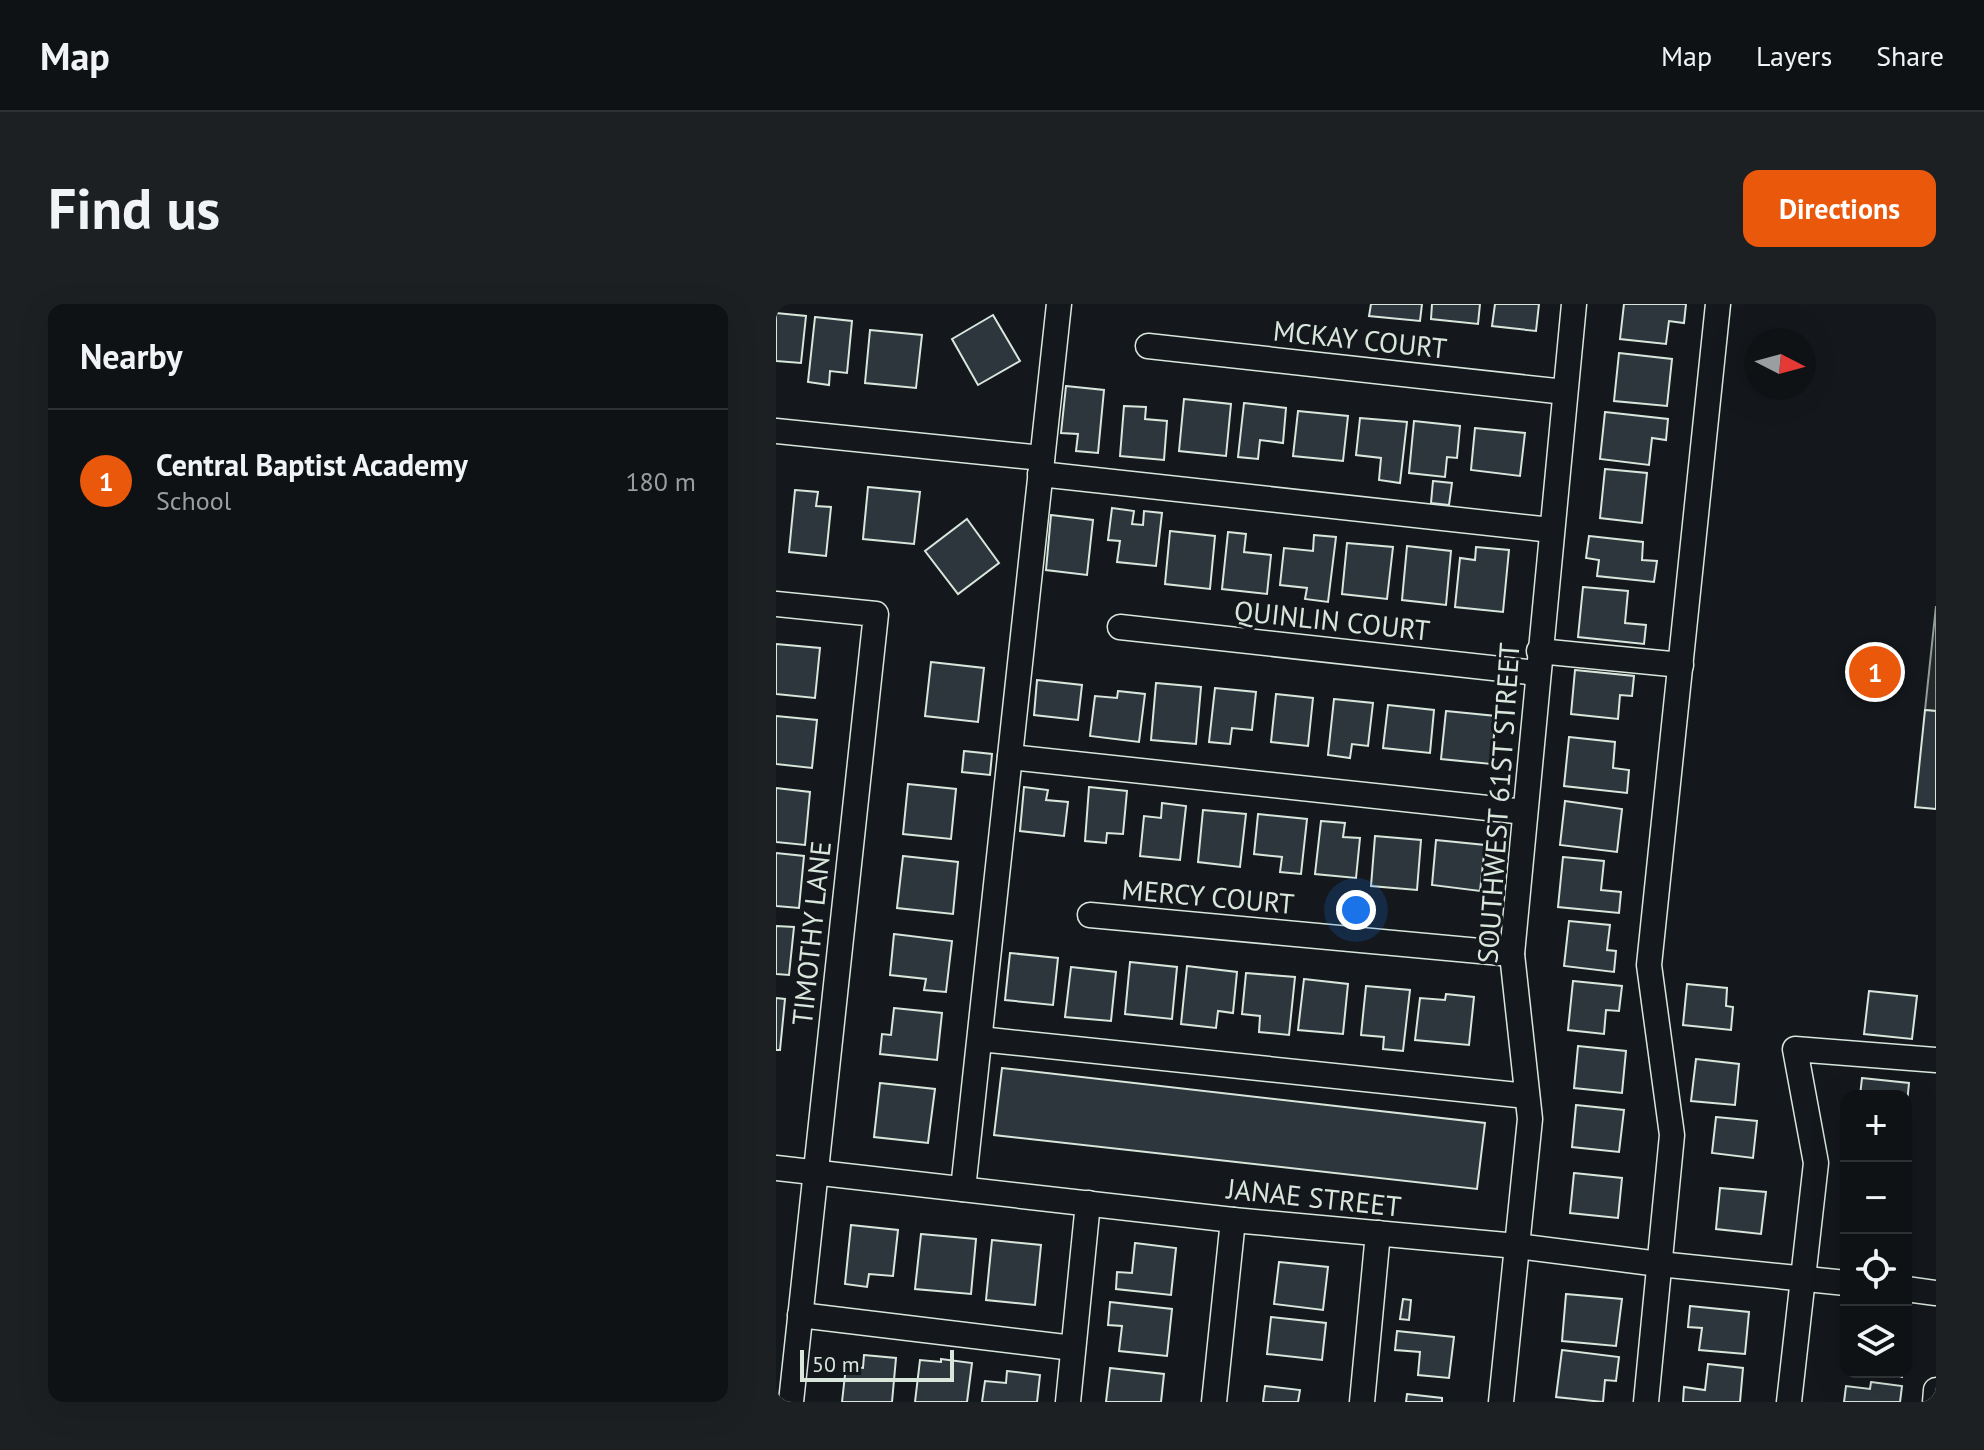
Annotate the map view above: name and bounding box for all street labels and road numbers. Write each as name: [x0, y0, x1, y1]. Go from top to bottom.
street label: MCKAY COURT: [1271, 311, 1449, 367]
street label: QUINLIN COURT: [1232, 591, 1432, 649]
street label: SOUTHWEST 61ST STREET: [1468, 641, 1528, 965]
street label: TIMOTHY LANE: [783, 839, 839, 1027]
street label: MERCY COURT: [1120, 870, 1296, 922]
street label: JANAE STREET: [1224, 1169, 1403, 1225]

